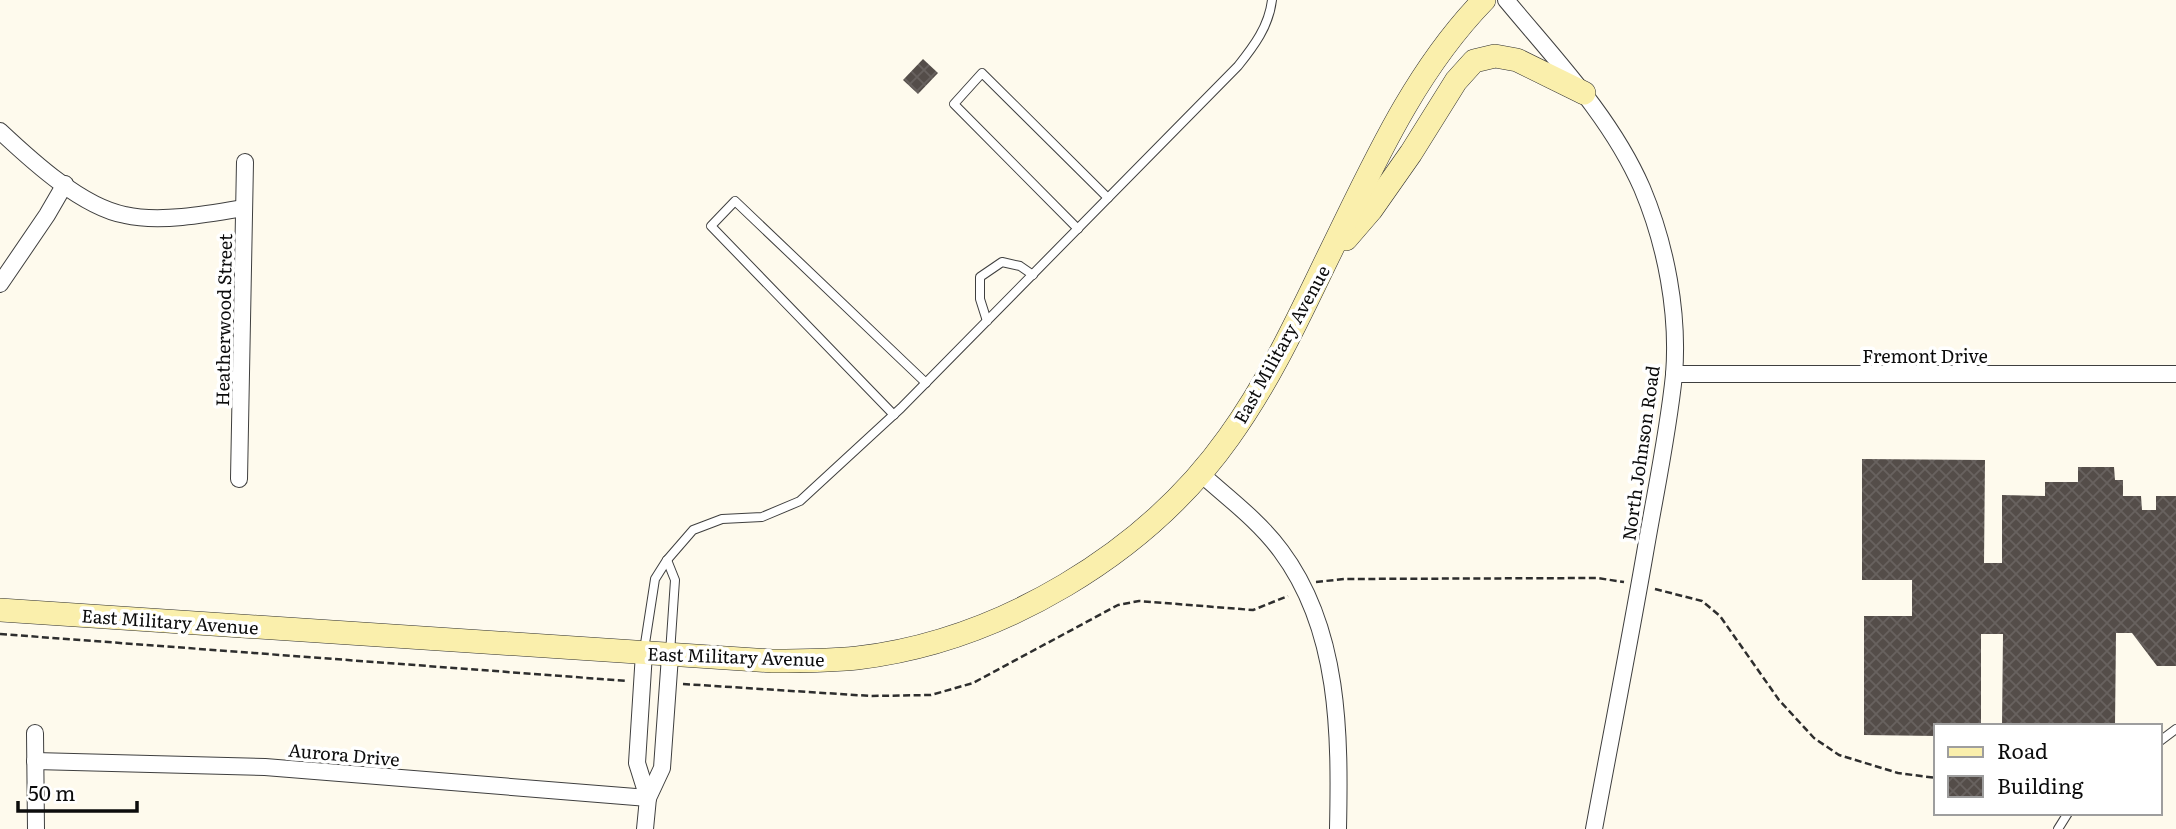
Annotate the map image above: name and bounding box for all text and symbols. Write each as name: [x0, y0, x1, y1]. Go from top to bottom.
street label: Heatherwood Street: [208, 233, 238, 407]
street label: East Military Avenue: [1226, 260, 1336, 428]
street label: Fremont Drive: [1862, 342, 1988, 369]
street label: North Johnson Road: [1614, 364, 1666, 542]
street label: East Military Avenue: [81, 601, 259, 641]
street label: East Military Avenue: [647, 639, 825, 673]
legend: [1934, 724, 2162, 815]
text: Road: [1997, 734, 2048, 765]
street label: Aurora Drive: [287, 736, 401, 772]
text: Building: [1997, 769, 2084, 800]
scale bar: [18, 770, 136, 814]
text: 50 m: [28, 776, 75, 807]

